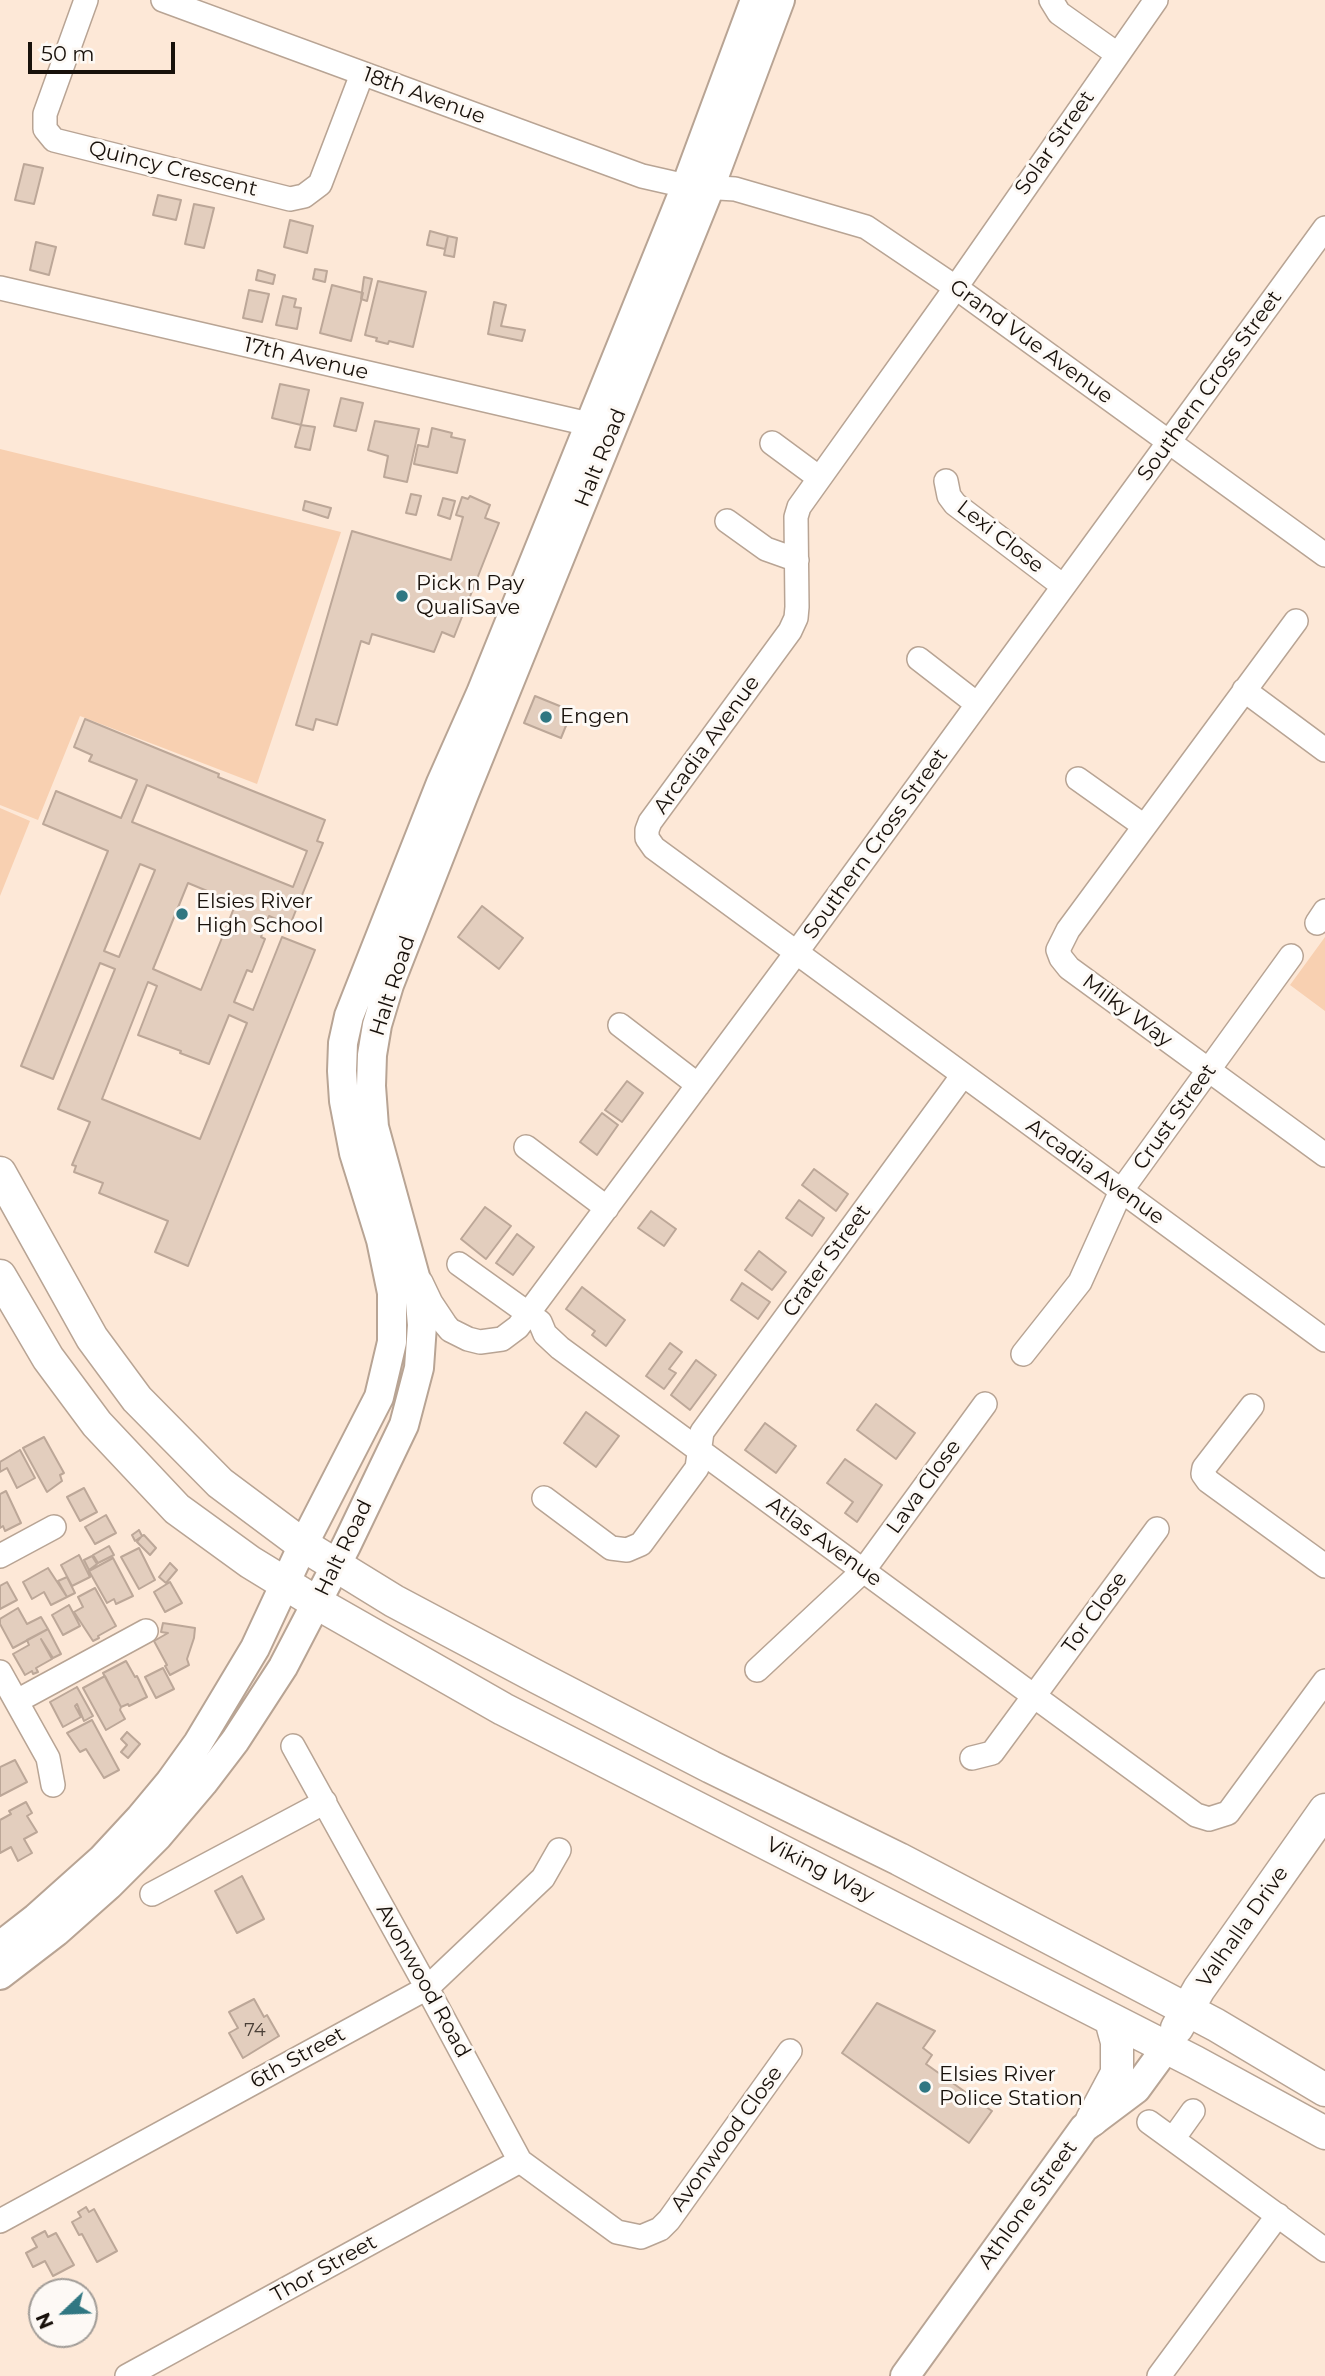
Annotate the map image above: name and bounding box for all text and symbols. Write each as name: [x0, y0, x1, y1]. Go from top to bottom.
scale bar: [32, 28, 178, 72]
text: 50 m: [41, 41, 95, 66]
street label: 18th Avenue: [359, 62, 489, 130]
street label: Solar Street: [1010, 86, 1100, 200]
street label: Quincy Crescent: [86, 136, 260, 202]
street label: Grand Vue Avenue: [944, 274, 1118, 410]
street label: Southern Cross Street: [1132, 286, 1288, 486]
street label: 17th Avenue: [241, 332, 371, 386]
street label: Halt Road: [570, 405, 632, 511]
street label: Lexi Close: [951, 495, 1049, 579]
place label: Pick n Pay QualiSave: [416, 571, 524, 621]
marker: Pick n Pay QualiSave: [394, 588, 410, 604]
street label: Arcadia Avenue: [648, 671, 766, 819]
place label: Engen: [560, 704, 630, 730]
marker: Engen: [538, 709, 554, 725]
street label: Southern Cross Street: [798, 744, 954, 944]
place label: Elsies River High School: [196, 889, 324, 939]
marker: Elsies River High School: [174, 906, 190, 922]
street label: Halt Road: [365, 933, 421, 1039]
street label: Milky Way: [1077, 969, 1177, 1053]
street label: Crust Street: [1128, 1059, 1222, 1175]
street label: Arcadia Avenue: [1021, 1113, 1169, 1231]
street label: Crater Street: [778, 1200, 876, 1322]
street label: Lava Close: [881, 1435, 967, 1539]
street label: Atlas Avenue: [761, 1492, 887, 1592]
street label: Halt Road: [310, 1496, 378, 1600]
street label: Tor Close: [1057, 1567, 1133, 1659]
street label: Viking Way: [762, 1832, 878, 1908]
street label: Valhalla Drive: [1192, 1861, 1294, 1993]
street label: Avonwood Road: [370, 1900, 476, 2062]
house number: 74: [244, 2020, 266, 2042]
street label: 6th Street: [246, 2022, 350, 2094]
street label: Avonwood Close: [666, 2061, 788, 2217]
place label: Elsies River Police Station: [939, 2062, 1083, 2112]
marker: Elsies River Police Station: [917, 2079, 933, 2095]
street label: Athlone Street: [973, 2136, 1083, 2274]
street label: Thor Street: [267, 2230, 381, 2308]
north arrow: [28, 2278, 98, 2348]
text: N: [31, 2309, 59, 2332]

